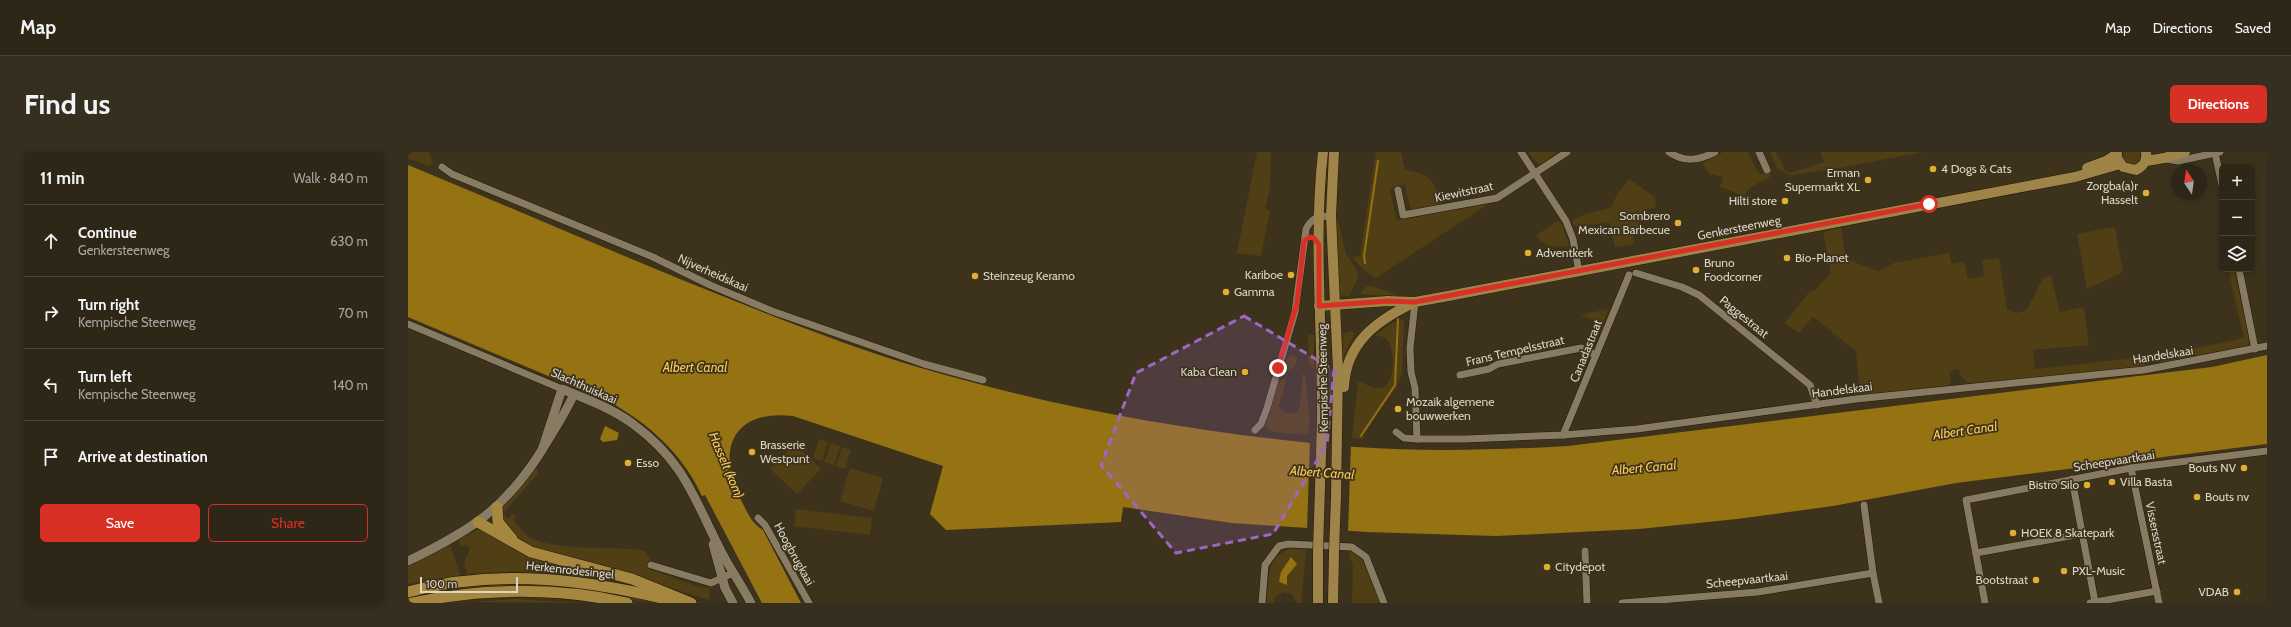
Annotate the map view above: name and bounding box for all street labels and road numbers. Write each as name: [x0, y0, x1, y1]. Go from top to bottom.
street label: Kiewitstraat: [1433, 178, 1494, 205]
street label: Genkersteenweg: [1696, 212, 1783, 243]
street label: Nijverheidskaai: [676, 250, 751, 295]
street label: Paggestraat: [1717, 292, 1772, 341]
street label: Canadastraat: [1566, 317, 1605, 384]
street label: Kempische Steenweg: [1314, 323, 1331, 432]
street label: Frans Tempelsstraat: [1464, 332, 1566, 369]
street label: Handelskaai: [2132, 342, 2194, 367]
street label: Slachthuiskaai: [549, 364, 620, 407]
street label: Handelskaai: [1811, 378, 1873, 401]
street label: Scheepvaartkaai: [2072, 447, 2156, 474]
street label: Vissersstraat: [2143, 500, 2170, 565]
street label: Hoogbrugkaai: [771, 520, 818, 588]
street label: Herkenrodesingel: [525, 557, 615, 582]
street label: Scheepvaartkaai: [1705, 568, 1789, 591]

